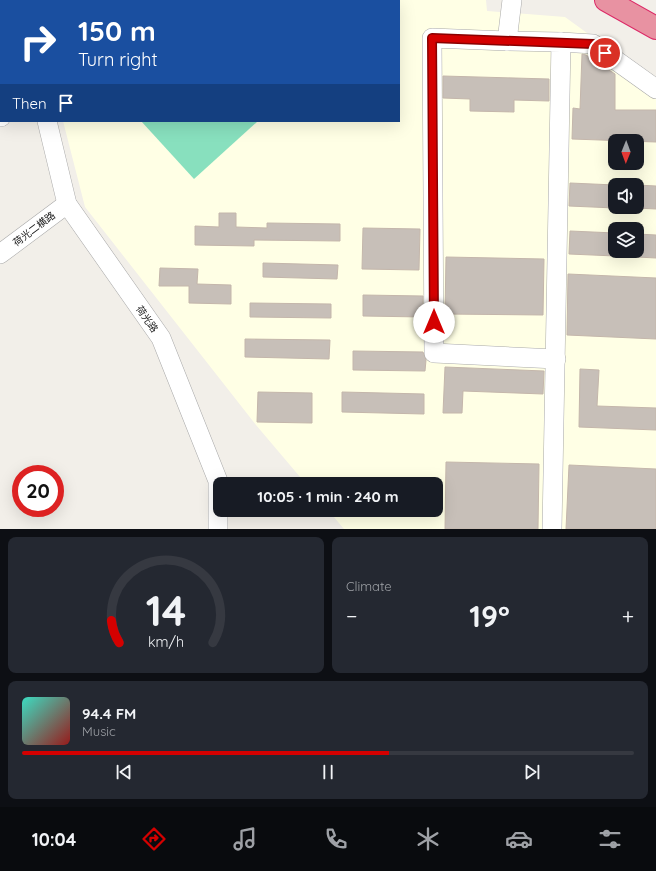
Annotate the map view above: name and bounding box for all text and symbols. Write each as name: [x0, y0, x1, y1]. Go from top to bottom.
text: 150 m: [78, 13, 156, 48]
icon: right: [12, 16, 64, 68]
pin: [588, 36, 622, 70]
icon: arrive: [594, 42, 616, 64]
text: Turn right: [78, 48, 158, 71]
icon: arrive: [55, 92, 77, 114]
text: Then: [12, 94, 47, 113]
north arrow: [608, 134, 644, 170]
map controls: [608, 134, 644, 258]
button: sound: [608, 178, 644, 214]
street label: 荷光二横路: [10, 209, 58, 249]
button: layers: [608, 222, 644, 258]
position arrow: [413, 301, 455, 343]
street label: 荷光路: [133, 303, 161, 335]
speed limit sign: 20: [12, 465, 64, 517]
text: 10:05 · 1 min · 240 m: [257, 487, 399, 506]
text: Climate: [346, 578, 392, 594]
text: 14: [146, 584, 186, 636]
text: 19°: [469, 597, 510, 635]
text: −: [346, 602, 357, 630]
text: +: [622, 602, 634, 630]
text: km/h: [148, 633, 184, 651]
text: 94.4 FM: [82, 704, 136, 723]
text: Music: [82, 723, 116, 739]
icon: previous: [113, 761, 135, 783]
icon: pause: [317, 761, 339, 783]
icon: next: [521, 761, 543, 783]
icon: directions: [140, 825, 168, 853]
icon: music: [231, 825, 259, 853]
icon: phone: [322, 825, 350, 853]
icon: climate: [414, 825, 442, 853]
icon: car: [505, 825, 533, 853]
icon: filters: [596, 825, 624, 853]
text: 10:04: [32, 828, 76, 851]

